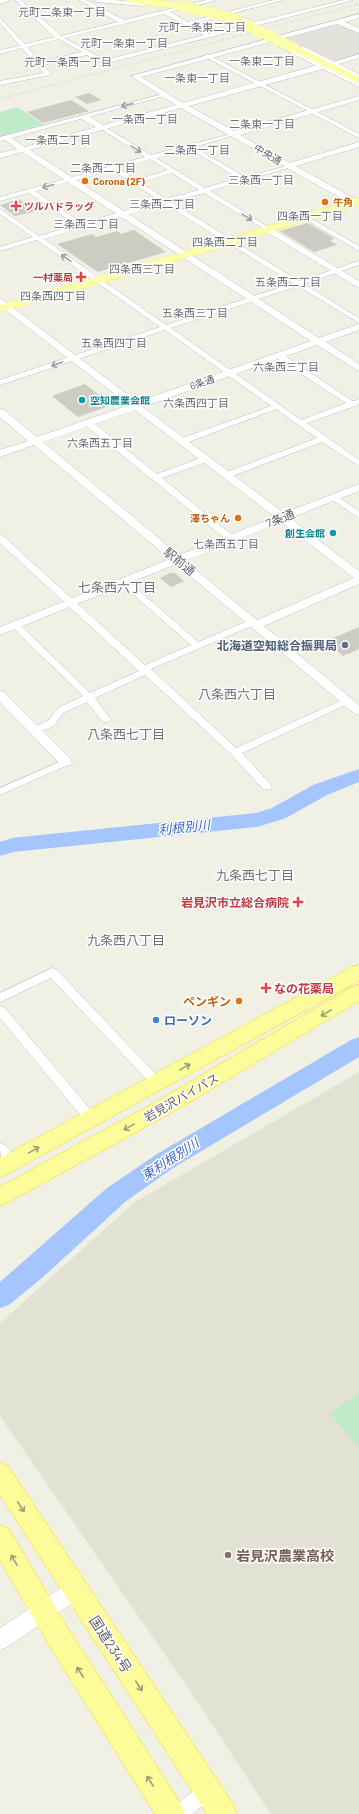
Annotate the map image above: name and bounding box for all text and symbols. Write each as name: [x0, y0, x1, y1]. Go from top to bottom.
district label: 元町二条東一丁目: [18, 5, 106, 18]
district label: 元町一条東二丁目: [158, 20, 246, 33]
district label: 元町一条東一丁目: [80, 36, 168, 49]
district label: 一条東二丁目: [229, 54, 295, 67]
district label: 元町一条西一丁目: [24, 55, 112, 68]
district label: 一条東一丁目: [164, 71, 230, 84]
one-way arrow: [121, 102, 134, 109]
district label: 一条西一丁目: [112, 112, 178, 125]
district label: 二条東一丁目: [229, 117, 295, 130]
district label: 一条西二丁目: [25, 133, 91, 146]
street label: 中央通: [252, 141, 284, 167]
district label: 二条西一丁目: [164, 143, 230, 156]
one-way arrow: [130, 145, 141, 153]
district label: 二条西二丁目: [70, 161, 136, 174]
district label: 三条西一丁目: [228, 173, 294, 186]
place label: Corona (2F): [93, 175, 145, 187]
marker: Corona (2F): [80, 176, 90, 186]
one-way arrow: [41, 183, 54, 190]
place label: 牛角: [333, 196, 353, 208]
district label: 三条西二丁目: [129, 197, 195, 210]
marker: 牛角: [320, 197, 330, 207]
place label: ツルハドラッグ: [24, 200, 94, 212]
marker: ツルハドラッグ: [11, 201, 21, 211]
district label: 四条西一丁目: [277, 209, 343, 222]
one-way arrow: [241, 213, 253, 221]
district label: 三条西三丁目: [53, 217, 119, 230]
district label: 四条西二丁目: [192, 235, 258, 248]
one-way arrow: [61, 254, 72, 262]
district label: 四条西三丁目: [109, 262, 175, 275]
place label: 一村薬局: [33, 271, 73, 283]
marker: 一村薬局: [76, 272, 86, 282]
district label: 五条西二丁目: [255, 275, 321, 288]
district label: 四条西四丁目: [20, 289, 86, 302]
district label: 五条西三丁目: [162, 306, 228, 319]
district label: 五条西四丁目: [81, 336, 147, 349]
district label: 六条西三丁目: [253, 360, 319, 373]
one-way arrow: [51, 361, 63, 369]
street label: 6条通: [188, 372, 216, 392]
place label: 空知農業会館: [90, 394, 150, 406]
marker: 空知農業会館: [77, 395, 87, 405]
district label: 六条西四丁目: [163, 396, 229, 409]
district label: 六条西五丁目: [67, 436, 133, 449]
street label: 7条通: [264, 506, 296, 530]
place label: 澤ちゃん: [190, 512, 230, 524]
marker: 澤ちゃん: [233, 513, 243, 523]
place label: 創生会館: [284, 527, 325, 539]
marker: 創生会館: [328, 528, 338, 538]
district label: 七条西五丁目: [193, 537, 259, 550]
street label: 駅前通: [162, 544, 198, 578]
district label: 七条西六丁目: [78, 579, 156, 595]
place label: 北海道空知総合振興局: [217, 638, 337, 652]
marker: 北海道空知総合振興局: [340, 640, 350, 650]
district label: 八条西六丁目: [198, 686, 276, 702]
district label: 八条西七丁目: [87, 726, 165, 742]
water label: 利根別川: [157, 816, 213, 838]
district label: 九条西七丁目: [216, 867, 294, 883]
place label: 岩見沢市立総合病院: [181, 895, 289, 909]
marker: 岩見沢市立総合病院: [292, 896, 304, 908]
district label: 九条西八丁目: [87, 932, 165, 948]
place label: なの花薬局: [274, 981, 334, 995]
marker: なの花薬局: [261, 983, 271, 993]
place label: ペンギン: [183, 994, 231, 1008]
marker: ペンギン: [234, 996, 244, 1006]
one-way arrow: [320, 1009, 332, 1017]
place label: ローソン: [164, 1013, 212, 1027]
marker: ローソン: [151, 1015, 161, 1025]
one-way arrow: [179, 1063, 191, 1071]
street label: 岩見沢バイパス: [141, 1070, 221, 1124]
one-way arrow: [123, 1124, 135, 1131]
water label: 東利根別川: [138, 1134, 203, 1183]
one-way arrow: [28, 1145, 40, 1153]
one-way arrow: [17, 1501, 25, 1512]
place label: 岩見沢農業高校: [236, 1547, 334, 1564]
marker: 岩見沢農業高校: [223, 1550, 233, 1560]
one-way arrow: [9, 1554, 17, 1566]
street label: 国道234号: [86, 1612, 136, 1676]
one-way arrow: [76, 1666, 84, 1678]
one-way arrow: [135, 1680, 143, 1692]
one-way arrow: [146, 1775, 154, 1787]

